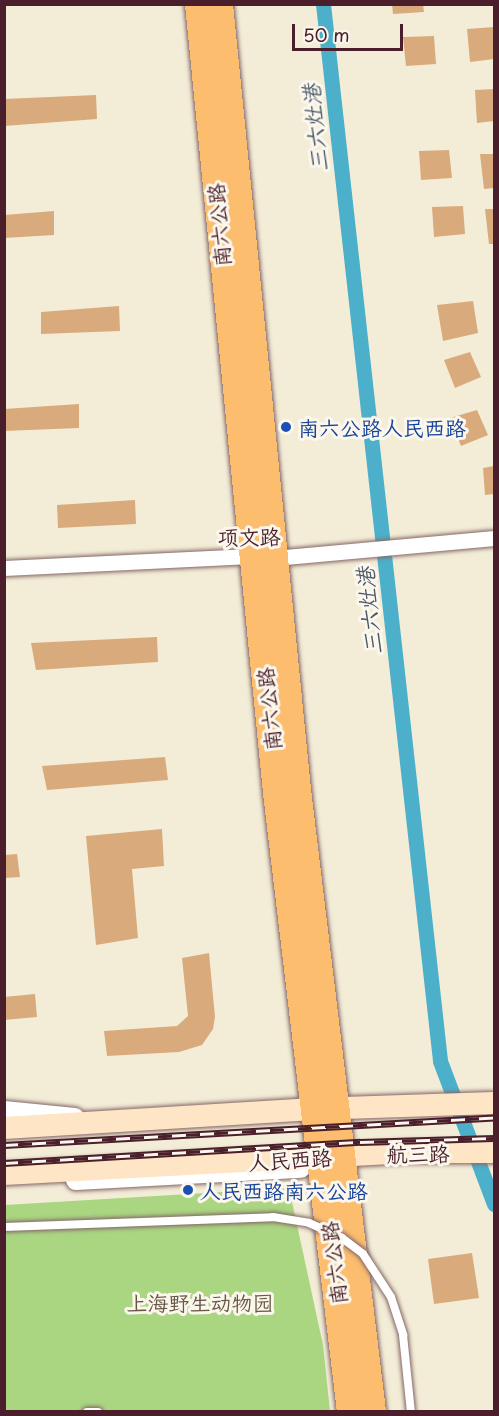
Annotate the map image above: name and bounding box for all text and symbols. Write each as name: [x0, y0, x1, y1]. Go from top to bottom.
scale bar: [295, 12, 406, 50]
text: 50 m: [303, 21, 350, 48]
water label: 三六灶港: [296, 83, 332, 173]
street label: 南六公路: [202, 182, 234, 268]
place label: 南六公路人民西路: [298, 414, 466, 440]
marker: 南六公路人民西路: [279, 420, 293, 434]
street label: 项文路: [217, 523, 281, 549]
water label: 三六灶港: [350, 566, 386, 656]
street label: 南六公路: [251, 666, 285, 752]
street label: 航三路: [386, 1140, 450, 1166]
street label: 人民西路: [247, 1144, 333, 1174]
place label: 人民西路南六公路: [200, 1177, 368, 1203]
marker: 人民西路南六公路: [181, 1183, 195, 1197]
street label: 南六公路: [315, 1220, 351, 1306]
park label: 上海野生动物园: [127, 1289, 273, 1315]

